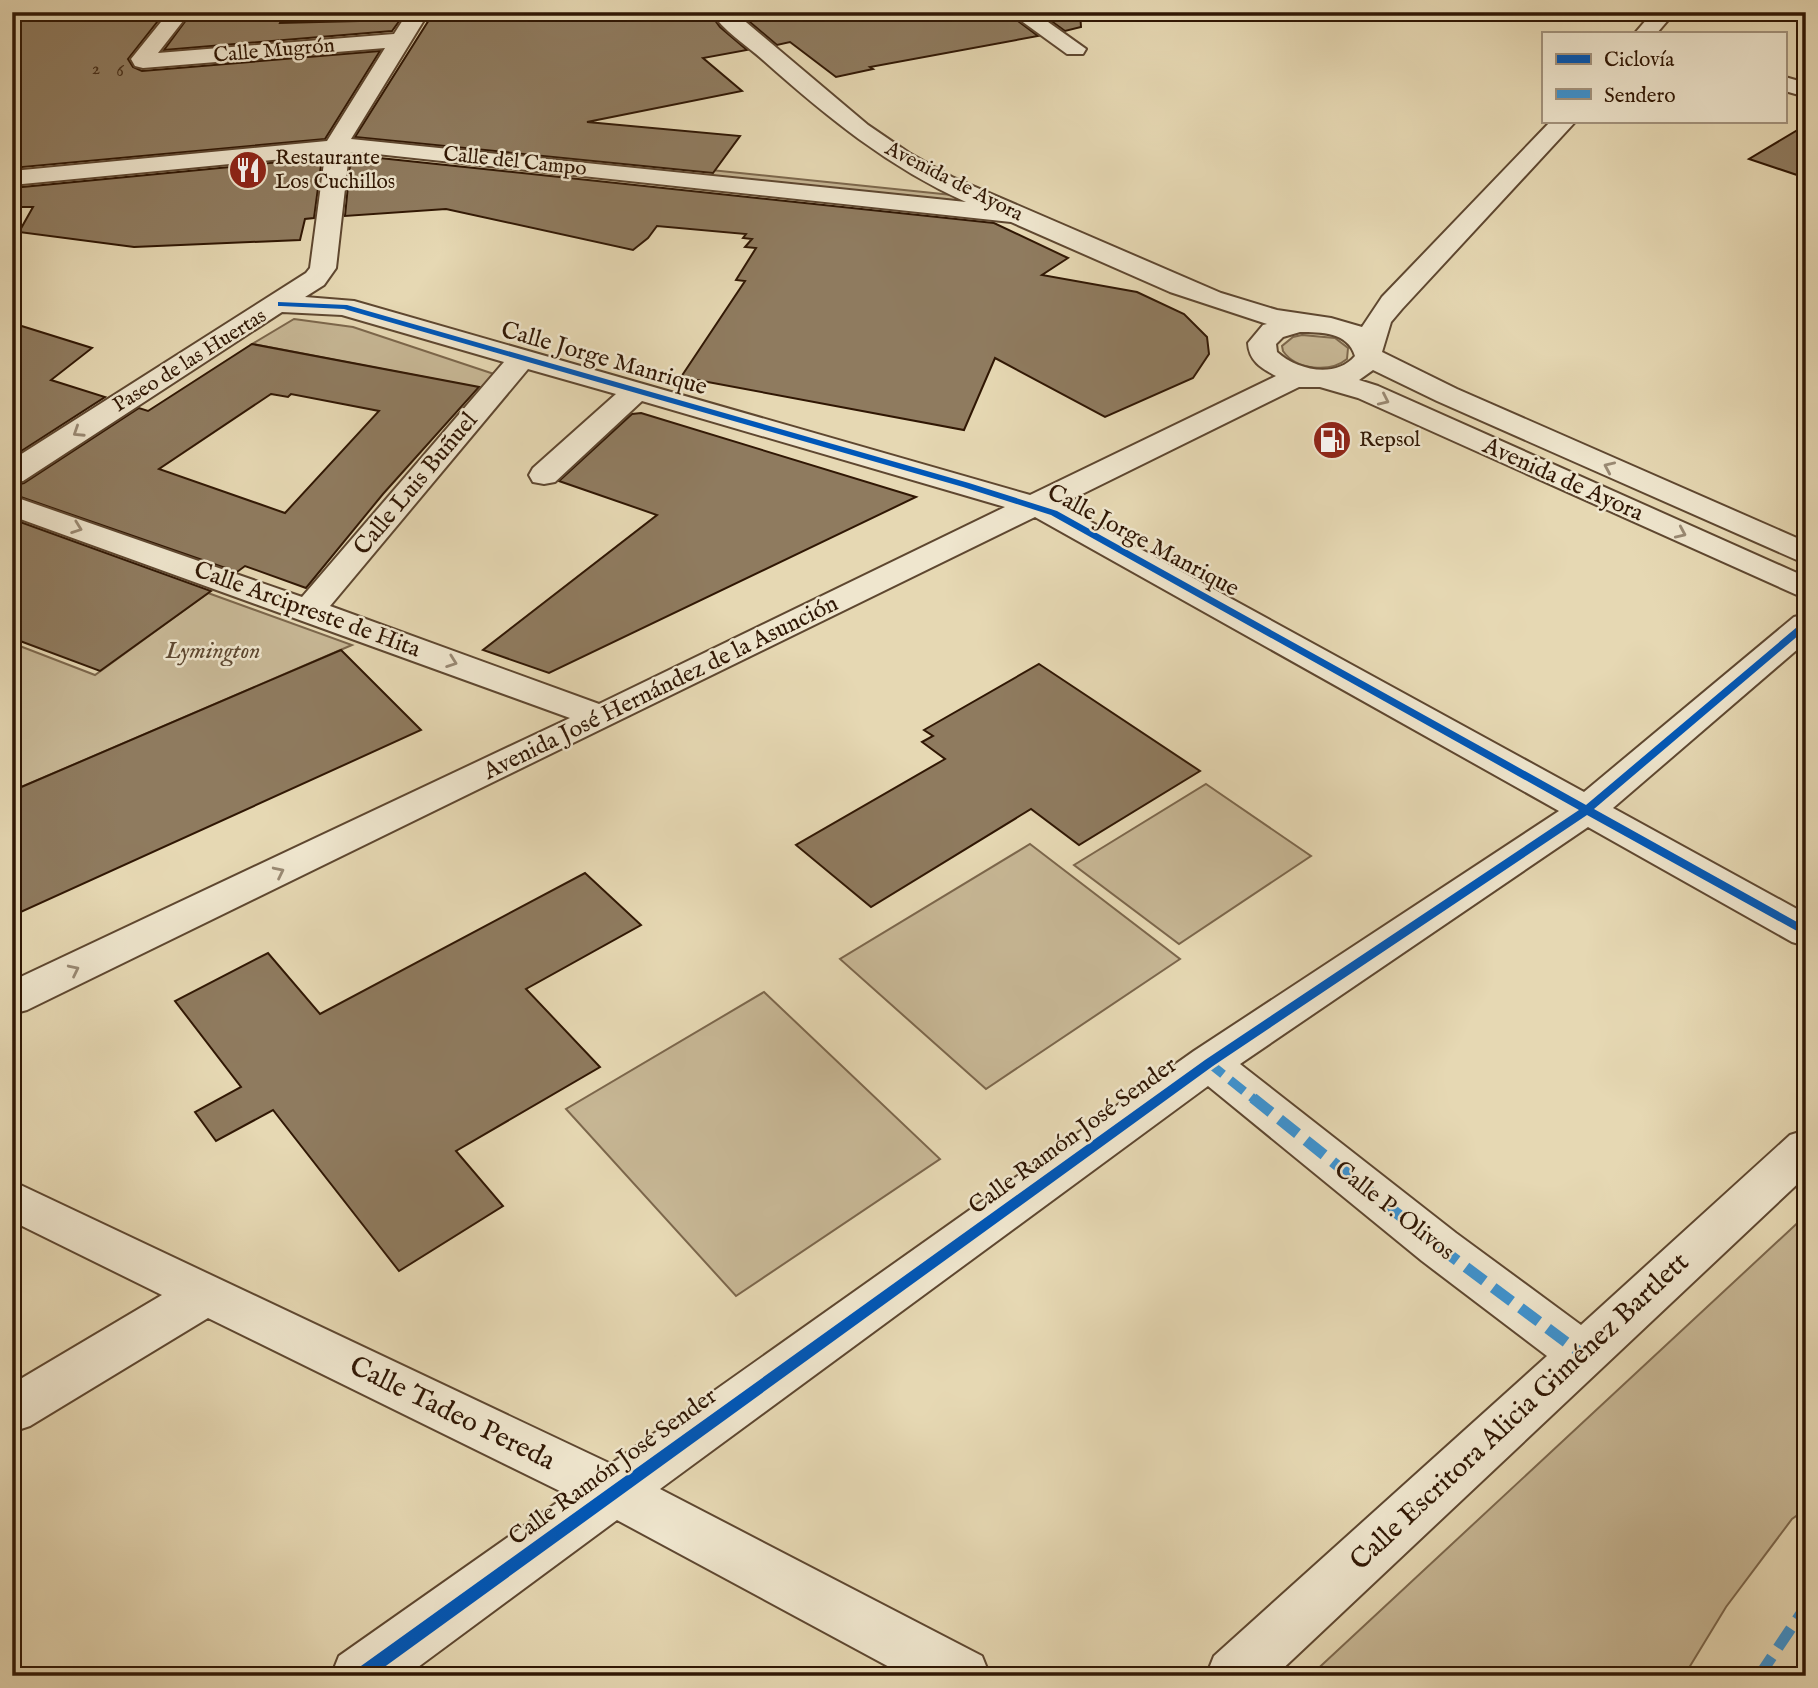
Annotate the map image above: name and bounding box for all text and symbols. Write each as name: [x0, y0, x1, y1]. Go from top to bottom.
street label: Calle Mugrón: [212, 32, 336, 70]
legend: [1542, 32, 1786, 122]
text: Ciclovía: [1604, 47, 1675, 74]
house number: 2: [92, 58, 100, 81]
house number: 6: [116, 60, 124, 83]
text: Sendero: [1604, 83, 1675, 110]
street label: Avenida de Ayora: [880, 135, 1028, 229]
street label: Calle del Campo: [442, 141, 588, 183]
place label: Restaurante Los Cuchillos: [275, 145, 395, 196]
restaurant icon: Restaurante Los Cuchillos: [227, 149, 269, 191]
street label: Paseo de las Huertas: [108, 303, 272, 419]
street label: Calle Jorge Manrique: [497, 315, 711, 403]
one-way arrow: [1376, 391, 1389, 405]
street label: Calle Luis Buñuel: [347, 406, 485, 562]
fuel station icon: Repsol: [1311, 419, 1353, 461]
one-way arrow: [73, 424, 86, 437]
place label: Repsol: [1359, 427, 1421, 454]
street label: Avenida de Ayora: [1477, 430, 1649, 530]
one-way arrow: [1604, 461, 1616, 475]
street label: Calle Jorge Manrique: [1042, 477, 1244, 605]
one-way arrow: [70, 520, 82, 534]
one-way arrow: [1673, 525, 1686, 539]
street label: Calle Arcipreste de Hita: [189, 555, 425, 666]
street label: Avenida José Hernández de la Asunción: [478, 588, 844, 788]
park label: Lymington: [164, 636, 261, 667]
one-way arrow: [446, 654, 458, 668]
one-way arrow: [272, 866, 284, 880]
one-way arrow: [67, 964, 79, 978]
street label: Calle Ramón José Sender: [963, 1050, 1183, 1222]
street label: Calle P. Olivos: [1328, 1154, 1460, 1268]
street label: Calle Escritora Alicia Giménez Bartlett: [1343, 1245, 1697, 1579]
street label: Calle Tadeo Pereda: [343, 1349, 561, 1479]
street label: Calle Ramón José Sender: [503, 1381, 723, 1553]

